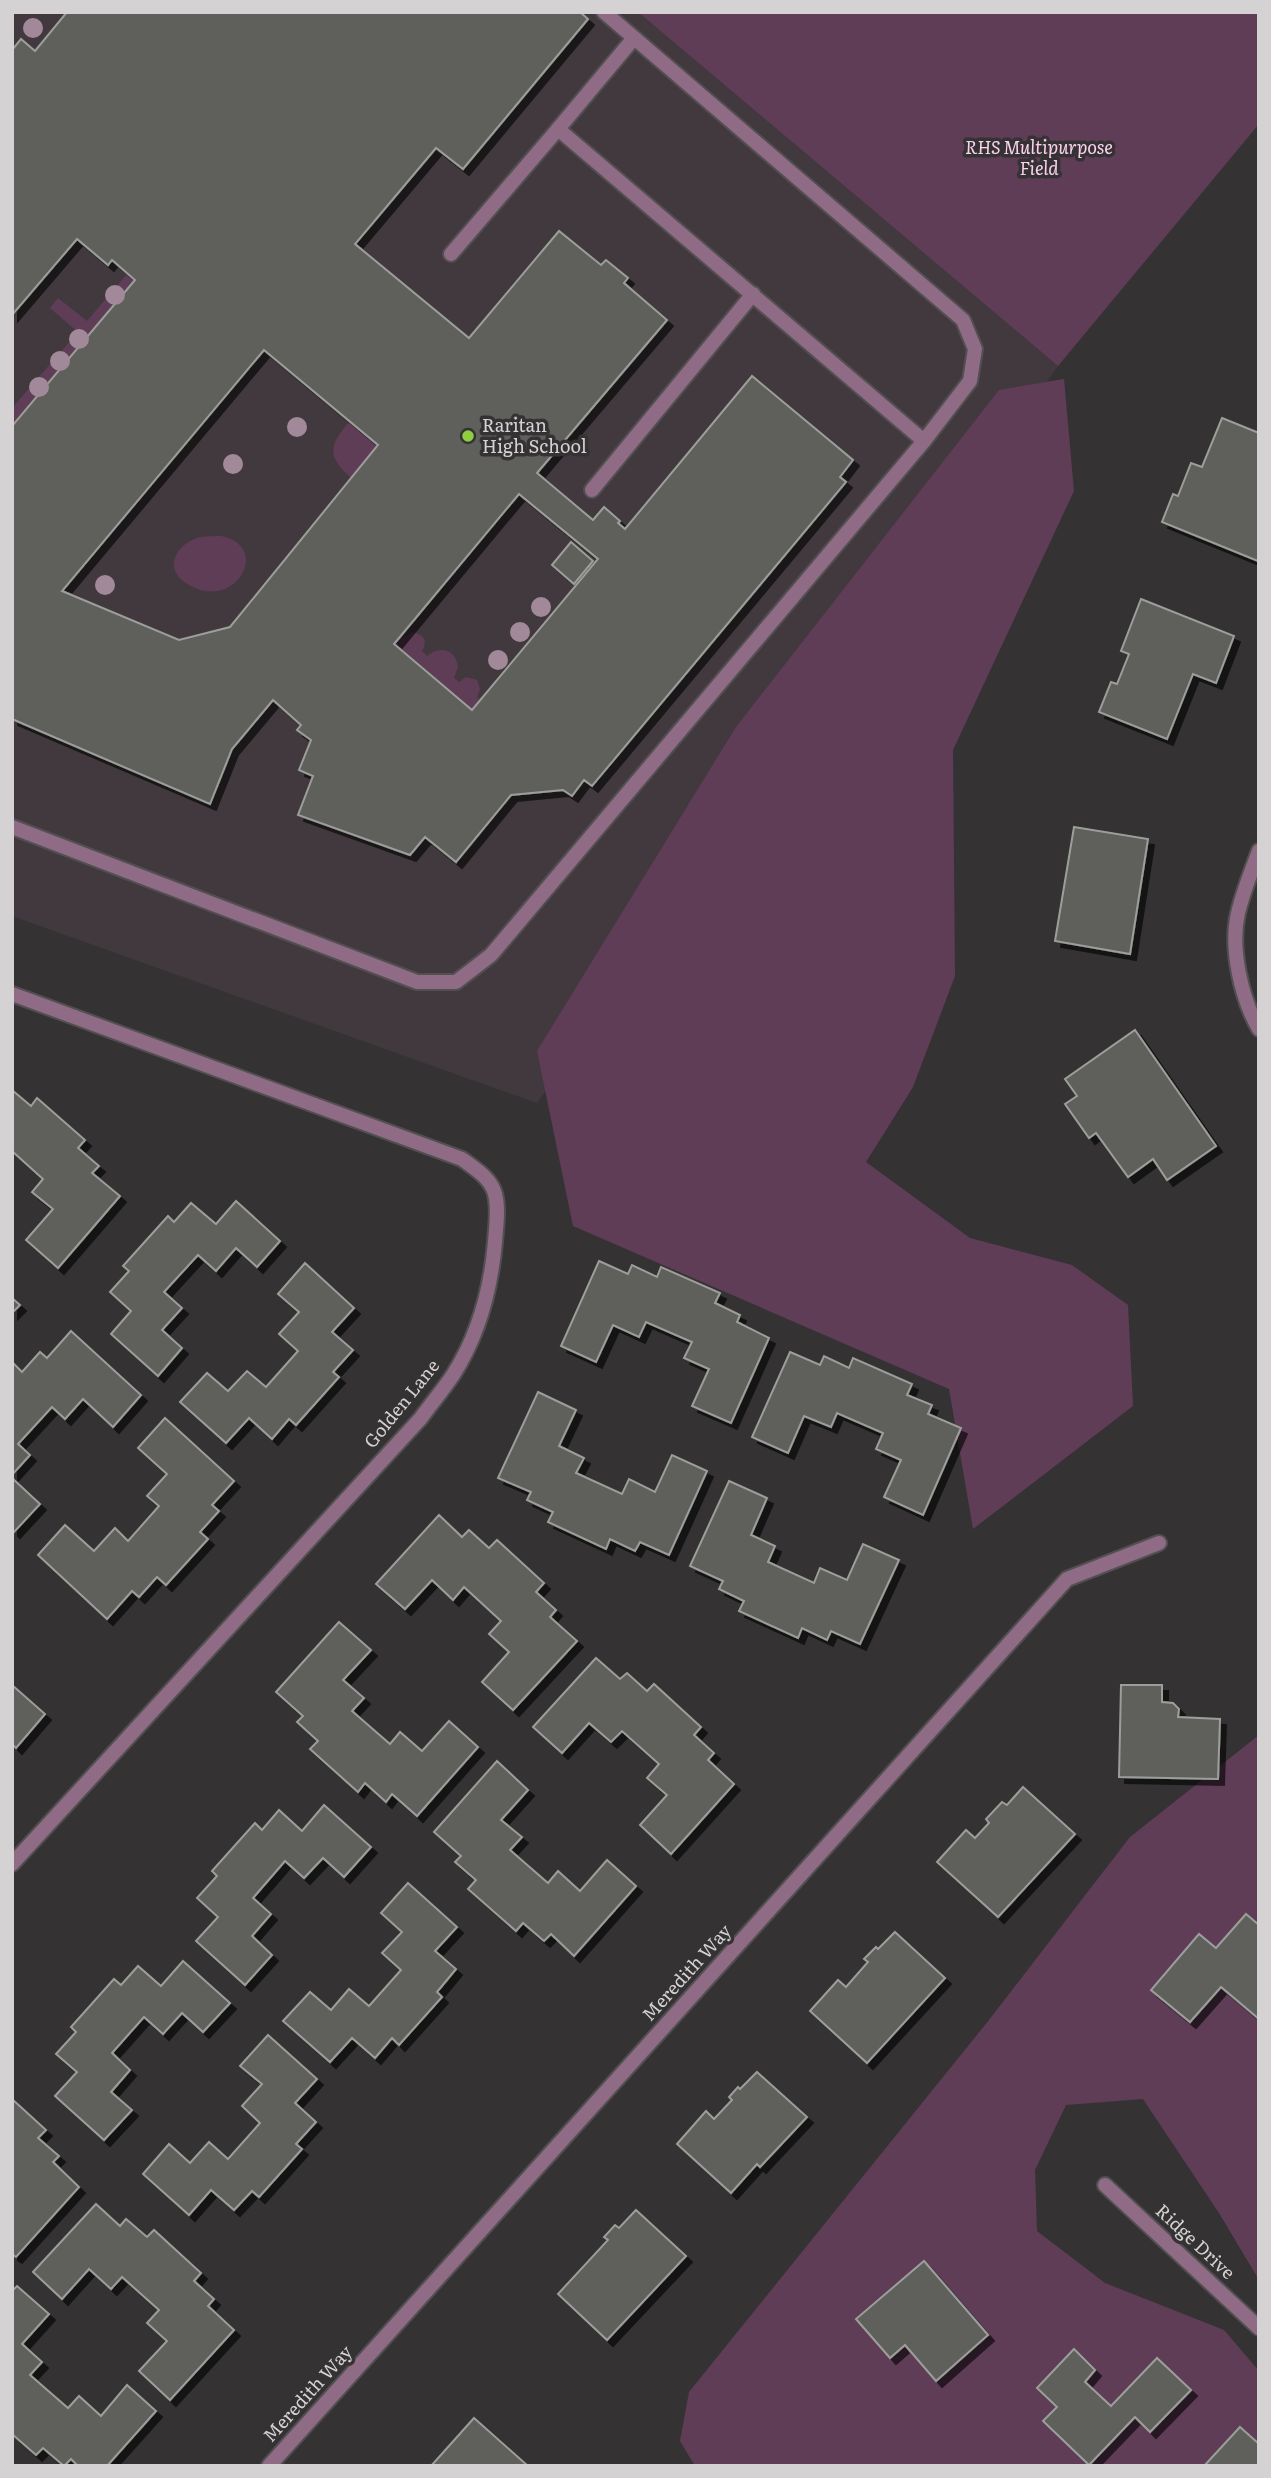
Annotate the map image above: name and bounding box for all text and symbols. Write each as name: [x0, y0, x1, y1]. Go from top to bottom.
park label: RHS Multipurpose Field: [965, 133, 1113, 181]
place label: Raritan High School: [482, 411, 587, 459]
marker: Raritan High School: [460, 428, 476, 444]
street label: Golden Lane: [357, 1353, 445, 1453]
street label: Meredith Way: [635, 1917, 737, 2026]
street label: Ridge Drive: [1150, 2197, 1242, 2285]
street label: Meredith Way: [256, 2338, 358, 2447]

